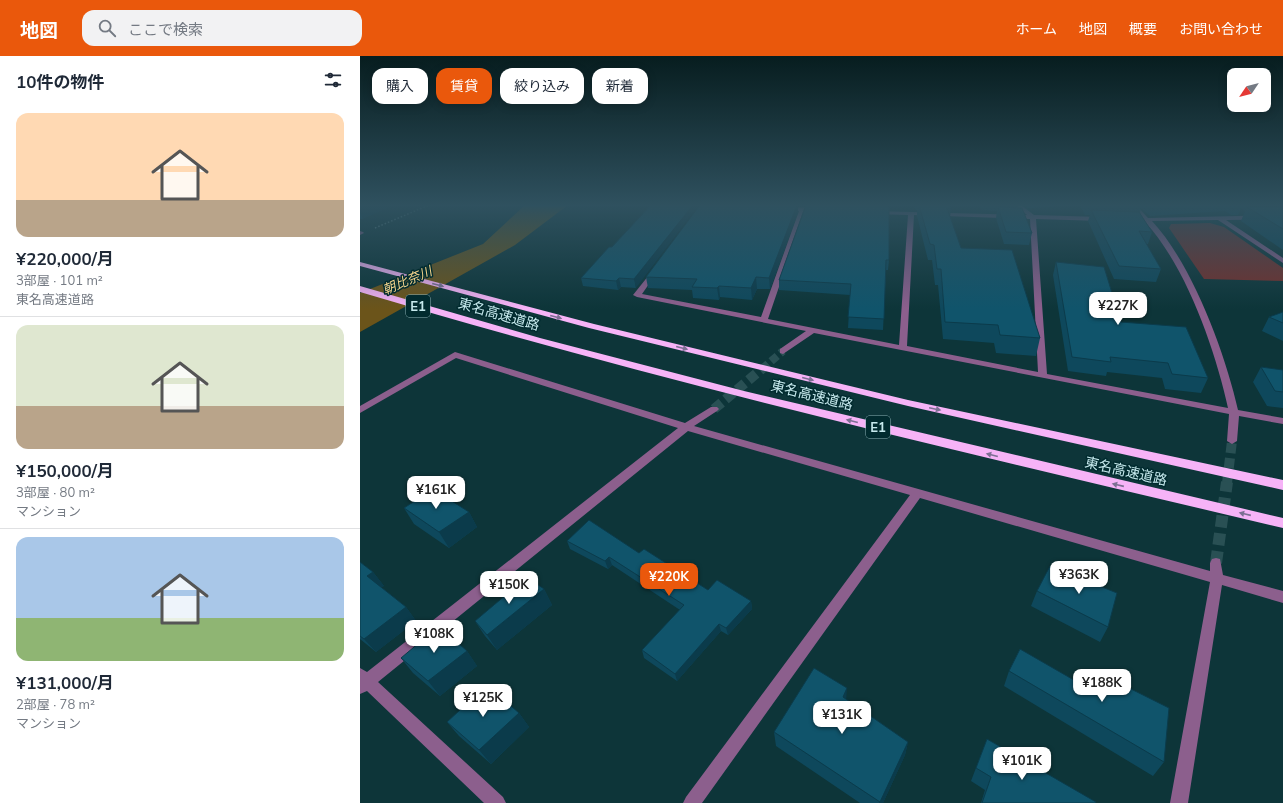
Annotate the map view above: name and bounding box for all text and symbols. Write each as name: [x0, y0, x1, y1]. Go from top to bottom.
search box: [82, 10, 362, 46]
icon: search: [96, 17, 118, 39]
text: 地図: [20, 18, 58, 42]
text: ここで検索: [128, 20, 203, 39]
text: ホーム: [1015, 20, 1057, 38]
text: 地図: [1079, 20, 1107, 38]
text: 概要: [1129, 20, 1157, 38]
text: お問い合わせ: [1179, 20, 1263, 38]
chip: 購入: [372, 68, 428, 104]
chip: 賃貸: [436, 68, 492, 104]
chip: 絞り込み: [500, 68, 584, 104]
chip: 新着: [592, 68, 648, 104]
north arrow: [1227, 68, 1271, 112]
map controls: [1227, 68, 1271, 112]
icon: filters: [322, 69, 344, 91]
text: 10件の物件: [16, 71, 104, 92]
icon: home: [144, 139, 216, 211]
text: ¥220,000/月: [16, 248, 114, 269]
water label: 朝比奈川: [380, 262, 436, 298]
text: 3部屋 · 101 m²: [16, 272, 103, 288]
one-way arrow: [432, 282, 444, 288]
text: 東名高速道路: [16, 291, 94, 307]
pin: ¥227K: [1090, 292, 1146, 326]
street label: 東名高速道路: [456, 294, 542, 334]
road number: E1: [406, 295, 430, 317]
text: ¥227K: [1098, 297, 1138, 313]
one-way arrow: [550, 314, 562, 320]
one-way arrow: [676, 345, 688, 351]
icon: home: [144, 351, 216, 423]
street label: 東名高速道路: [769, 376, 855, 414]
one-way arrow: [802, 376, 814, 382]
one-way arrow: [929, 407, 941, 413]
road number: E1: [866, 416, 890, 438]
one-way arrow: [846, 418, 858, 424]
one-way arrow: [986, 451, 998, 457]
street label: 東名高速道路: [1083, 453, 1169, 489]
text: ¥150,000/月: [16, 460, 114, 481]
pin: ¥161K: [408, 476, 464, 510]
text: ¥161K: [416, 481, 456, 497]
one-way arrow: [1112, 481, 1125, 487]
text: 3部屋 · 80 m²: [16, 484, 95, 500]
text: マンション: [16, 503, 81, 519]
one-way arrow: [1239, 511, 1251, 517]
pin: ¥363K: [1051, 561, 1107, 595]
icon: home: [144, 563, 216, 635]
pin: ¥220K: [641, 563, 697, 597]
text: ¥363K: [1059, 566, 1099, 582]
text: ¥220K: [649, 568, 689, 584]
pin: ¥150K: [481, 571, 537, 605]
text: ¥150K: [489, 576, 529, 592]
pin: ¥108K: [406, 620, 462, 654]
text: ¥108K: [414, 625, 454, 641]
pin: ¥188K: [1074, 669, 1130, 703]
text: ¥131,000/月: [16, 672, 114, 693]
text: ¥188K: [1082, 674, 1122, 690]
pin: ¥125K: [455, 684, 511, 718]
text: ¥125K: [463, 689, 503, 705]
text: 2部屋 · 78 m²: [16, 696, 95, 712]
pin: ¥131K: [814, 701, 870, 735]
text: ¥131K: [822, 706, 862, 722]
text: マンション: [16, 715, 81, 731]
pin: ¥101K: [994, 747, 1050, 781]
text: ¥101K: [1002, 752, 1042, 768]

